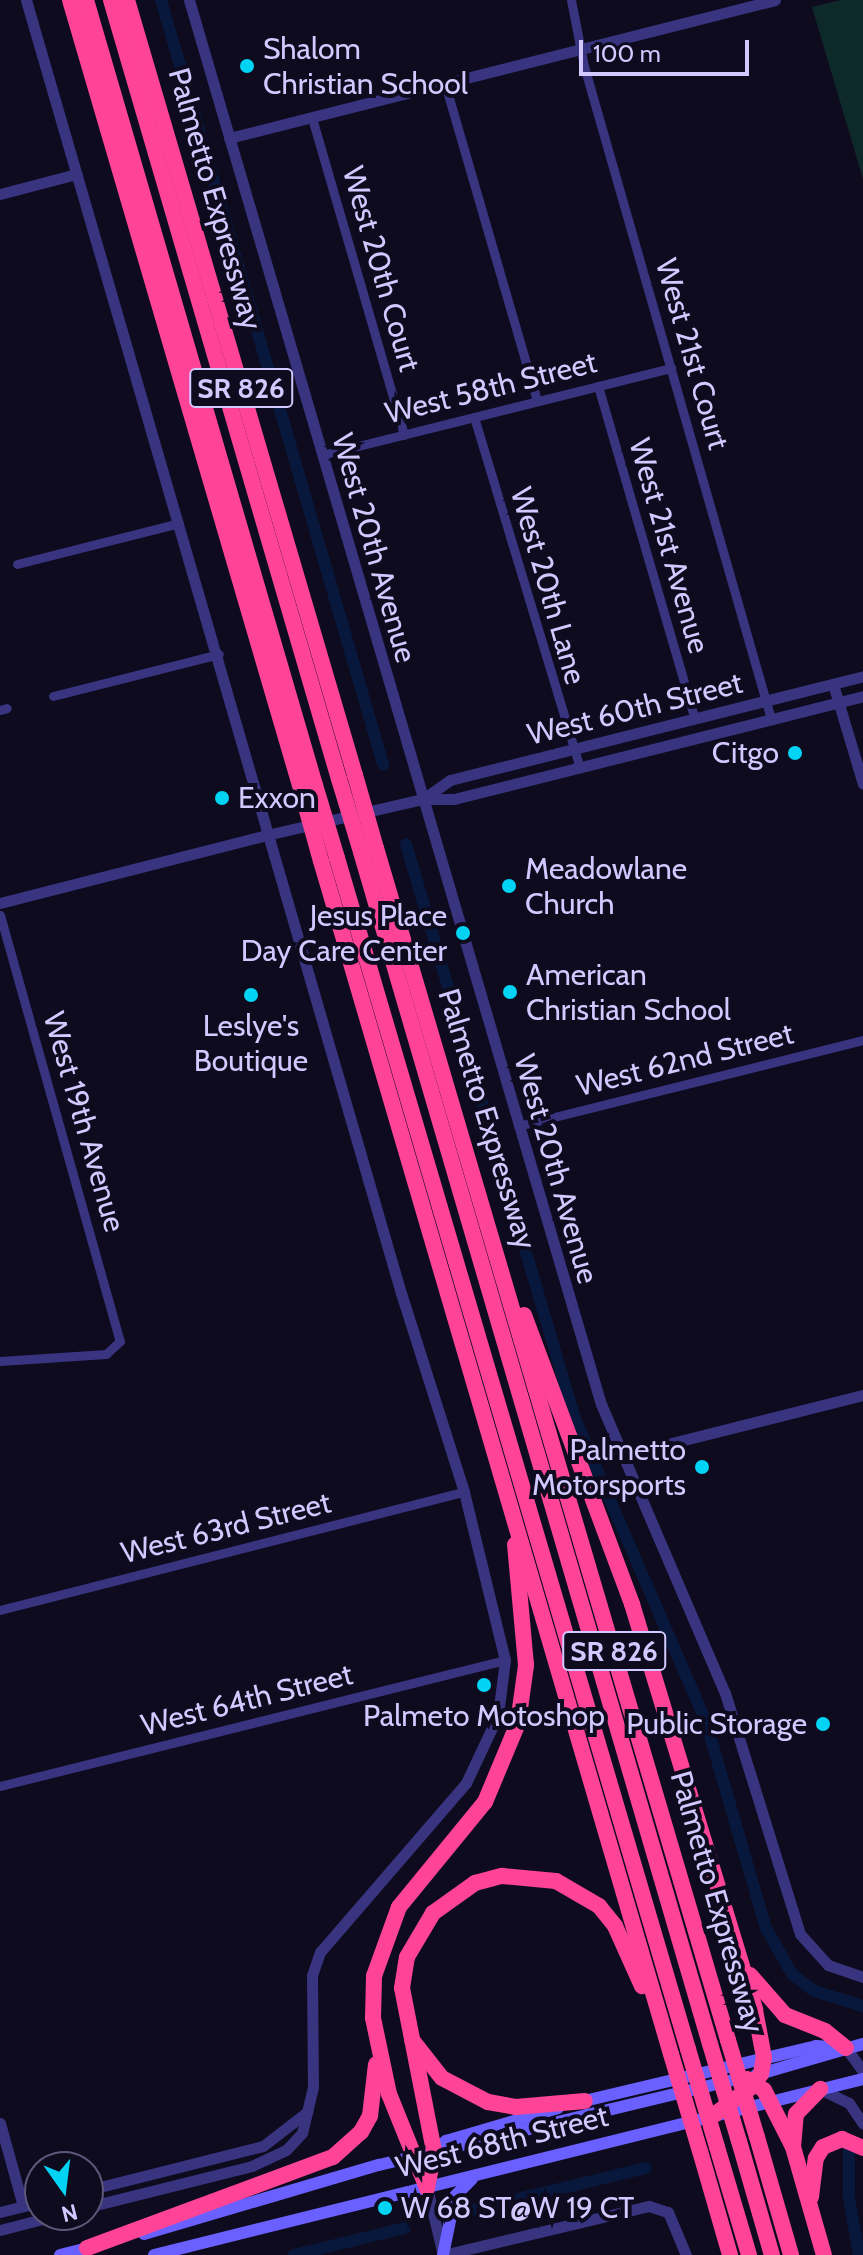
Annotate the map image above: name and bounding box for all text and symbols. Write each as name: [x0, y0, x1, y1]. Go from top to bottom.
scale bar: [583, 24, 753, 74]
place label: Shalom Christian School: [263, 31, 468, 102]
text: 100 m: [593, 39, 661, 68]
marker: Shalom Christian School: [238, 57, 256, 75]
street label: Palmetto Expressway: [160, 64, 270, 334]
street label: West 20th Court: [335, 162, 427, 376]
street label: West 21st Court: [648, 255, 736, 453]
street label: West 58th Street: [382, 344, 600, 432]
road number: SR 826: [189, 364, 293, 412]
street label: West 20th Avenue: [324, 429, 424, 667]
street label: West 21st Avenue: [621, 434, 717, 658]
street label: West 20th Lane: [503, 483, 593, 689]
street label: West 60th Street: [524, 665, 746, 753]
place label: Citgo: [712, 735, 779, 771]
marker: Citgo: [786, 744, 804, 762]
place label: Exxon: [238, 780, 316, 816]
marker: Exxon: [213, 789, 231, 807]
place label: Meadowlane Church: [525, 851, 687, 922]
marker: Meadowlane Church: [500, 877, 518, 895]
place label: Jesus Place Day Care Center: [241, 898, 447, 968]
marker: Jesus Place Day Care Center: [454, 924, 472, 942]
place label: American Christian School: [526, 957, 731, 1028]
marker: American Christian School: [501, 983, 519, 1001]
street label: Palmetto Expressway: [430, 984, 544, 1254]
marker: Leslye's Boutique: [242, 986, 260, 1004]
street label: West 19th Avenue: [35, 1008, 133, 1236]
place label: Leslye's Boutique: [194, 1008, 308, 1078]
street label: West 62nd Street: [573, 1016, 797, 1104]
street label: West 20th Avenue: [506, 1050, 606, 1288]
place label: Palmetto Motorsports: [532, 1432, 686, 1502]
marker: Palmetto Motorsports: [693, 1458, 711, 1476]
street label: West 63rd Street: [117, 1485, 335, 1571]
road number: SR 826: [562, 1627, 666, 1675]
street label: West 64th Street: [138, 1656, 356, 1744]
marker: Palmeto Motoshop: [475, 1676, 493, 1694]
place label: Palmeto Motoshop: [363, 1698, 605, 1734]
place label: Public Storage: [626, 1706, 807, 1742]
marker: Public Storage: [814, 1715, 832, 1733]
street label: Palmetto Expressway: [662, 1767, 772, 2037]
street label: West 68th Street: [392, 2098, 612, 2186]
north arrow: [24, 2151, 104, 2231]
place label: W 68 ST@W 19 CT: [401, 2190, 634, 2226]
text: N: [59, 2198, 80, 2228]
marker: W 68 ST@W 19 CT: [376, 2199, 394, 2217]

